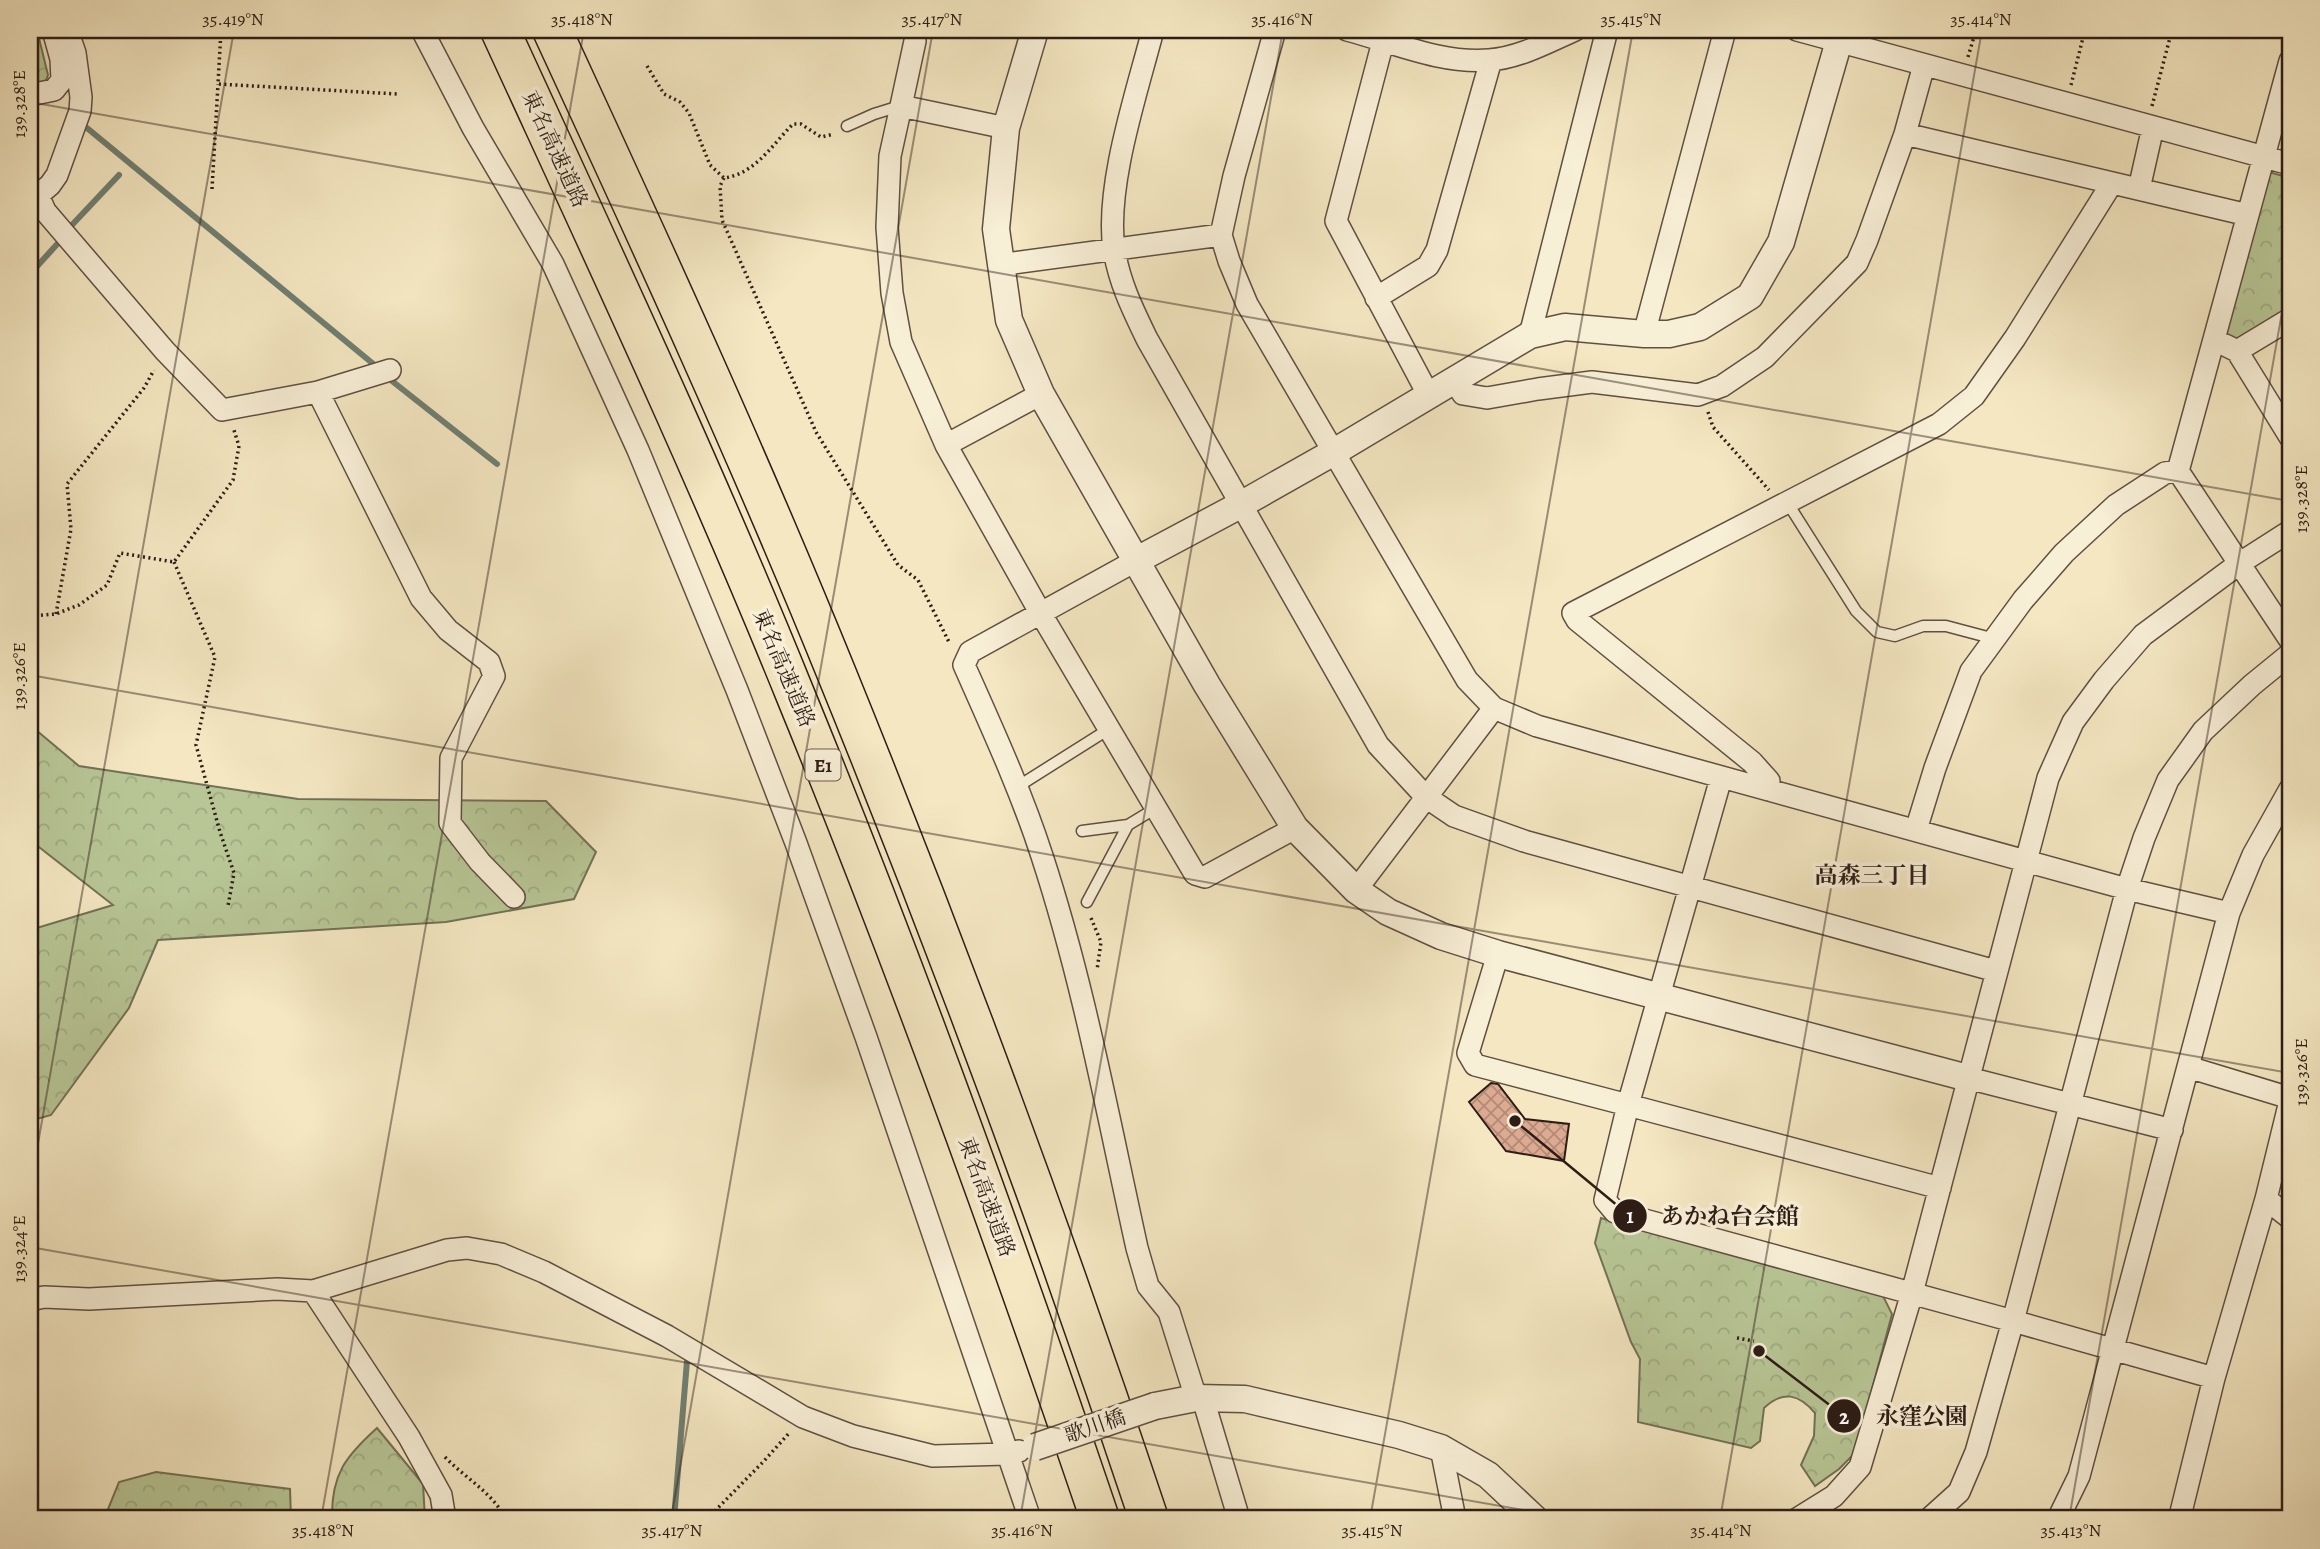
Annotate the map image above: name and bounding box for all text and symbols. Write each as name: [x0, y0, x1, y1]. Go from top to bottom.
text: 35.419°N: [202, 7, 264, 31]
text: 35.418°N: [551, 7, 613, 31]
text: 35.417°N: [902, 7, 963, 31]
text: 35.416°N: [1251, 7, 1313, 31]
text: 35.415°N: [1600, 7, 1662, 31]
text: 35.414°N: [1950, 7, 2012, 31]
text: 139.328°E: [7, 70, 31, 138]
street label: 東名高速道路: [516, 86, 594, 212]
text: 139.328°E: [2289, 465, 2313, 533]
street label: 東名高速道路: [746, 605, 822, 731]
text: 139.326°E: [7, 642, 31, 710]
road number: E1: [806, 750, 840, 780]
district label: 高森三丁目: [1815, 860, 1930, 891]
text: 139.326°E: [2289, 1038, 2313, 1106]
street label: 東名高速道路: [952, 1133, 1022, 1261]
callout: あかね台会館: [1612, 1194, 1813, 1238]
text: あかね台会館: [1661, 1201, 1799, 1232]
text: 1: [1626, 1202, 1634, 1230]
text: 139.324°E: [7, 1215, 31, 1283]
callout: 永窪公園: [1827, 1394, 1982, 1438]
text: 永窪公園: [1876, 1401, 1968, 1432]
street label: 歌川橋: [1061, 1403, 1129, 1449]
text: 2: [1839, 1403, 1849, 1431]
text: 35.418°N: [292, 1518, 354, 1542]
text: 35.417°N: [642, 1518, 703, 1542]
text: 35.416°N: [991, 1518, 1053, 1542]
text: 35.415°N: [1341, 1518, 1403, 1542]
text: 35.414°N: [1690, 1518, 1752, 1542]
text: 35.413°N: [2041, 1518, 2101, 1542]

